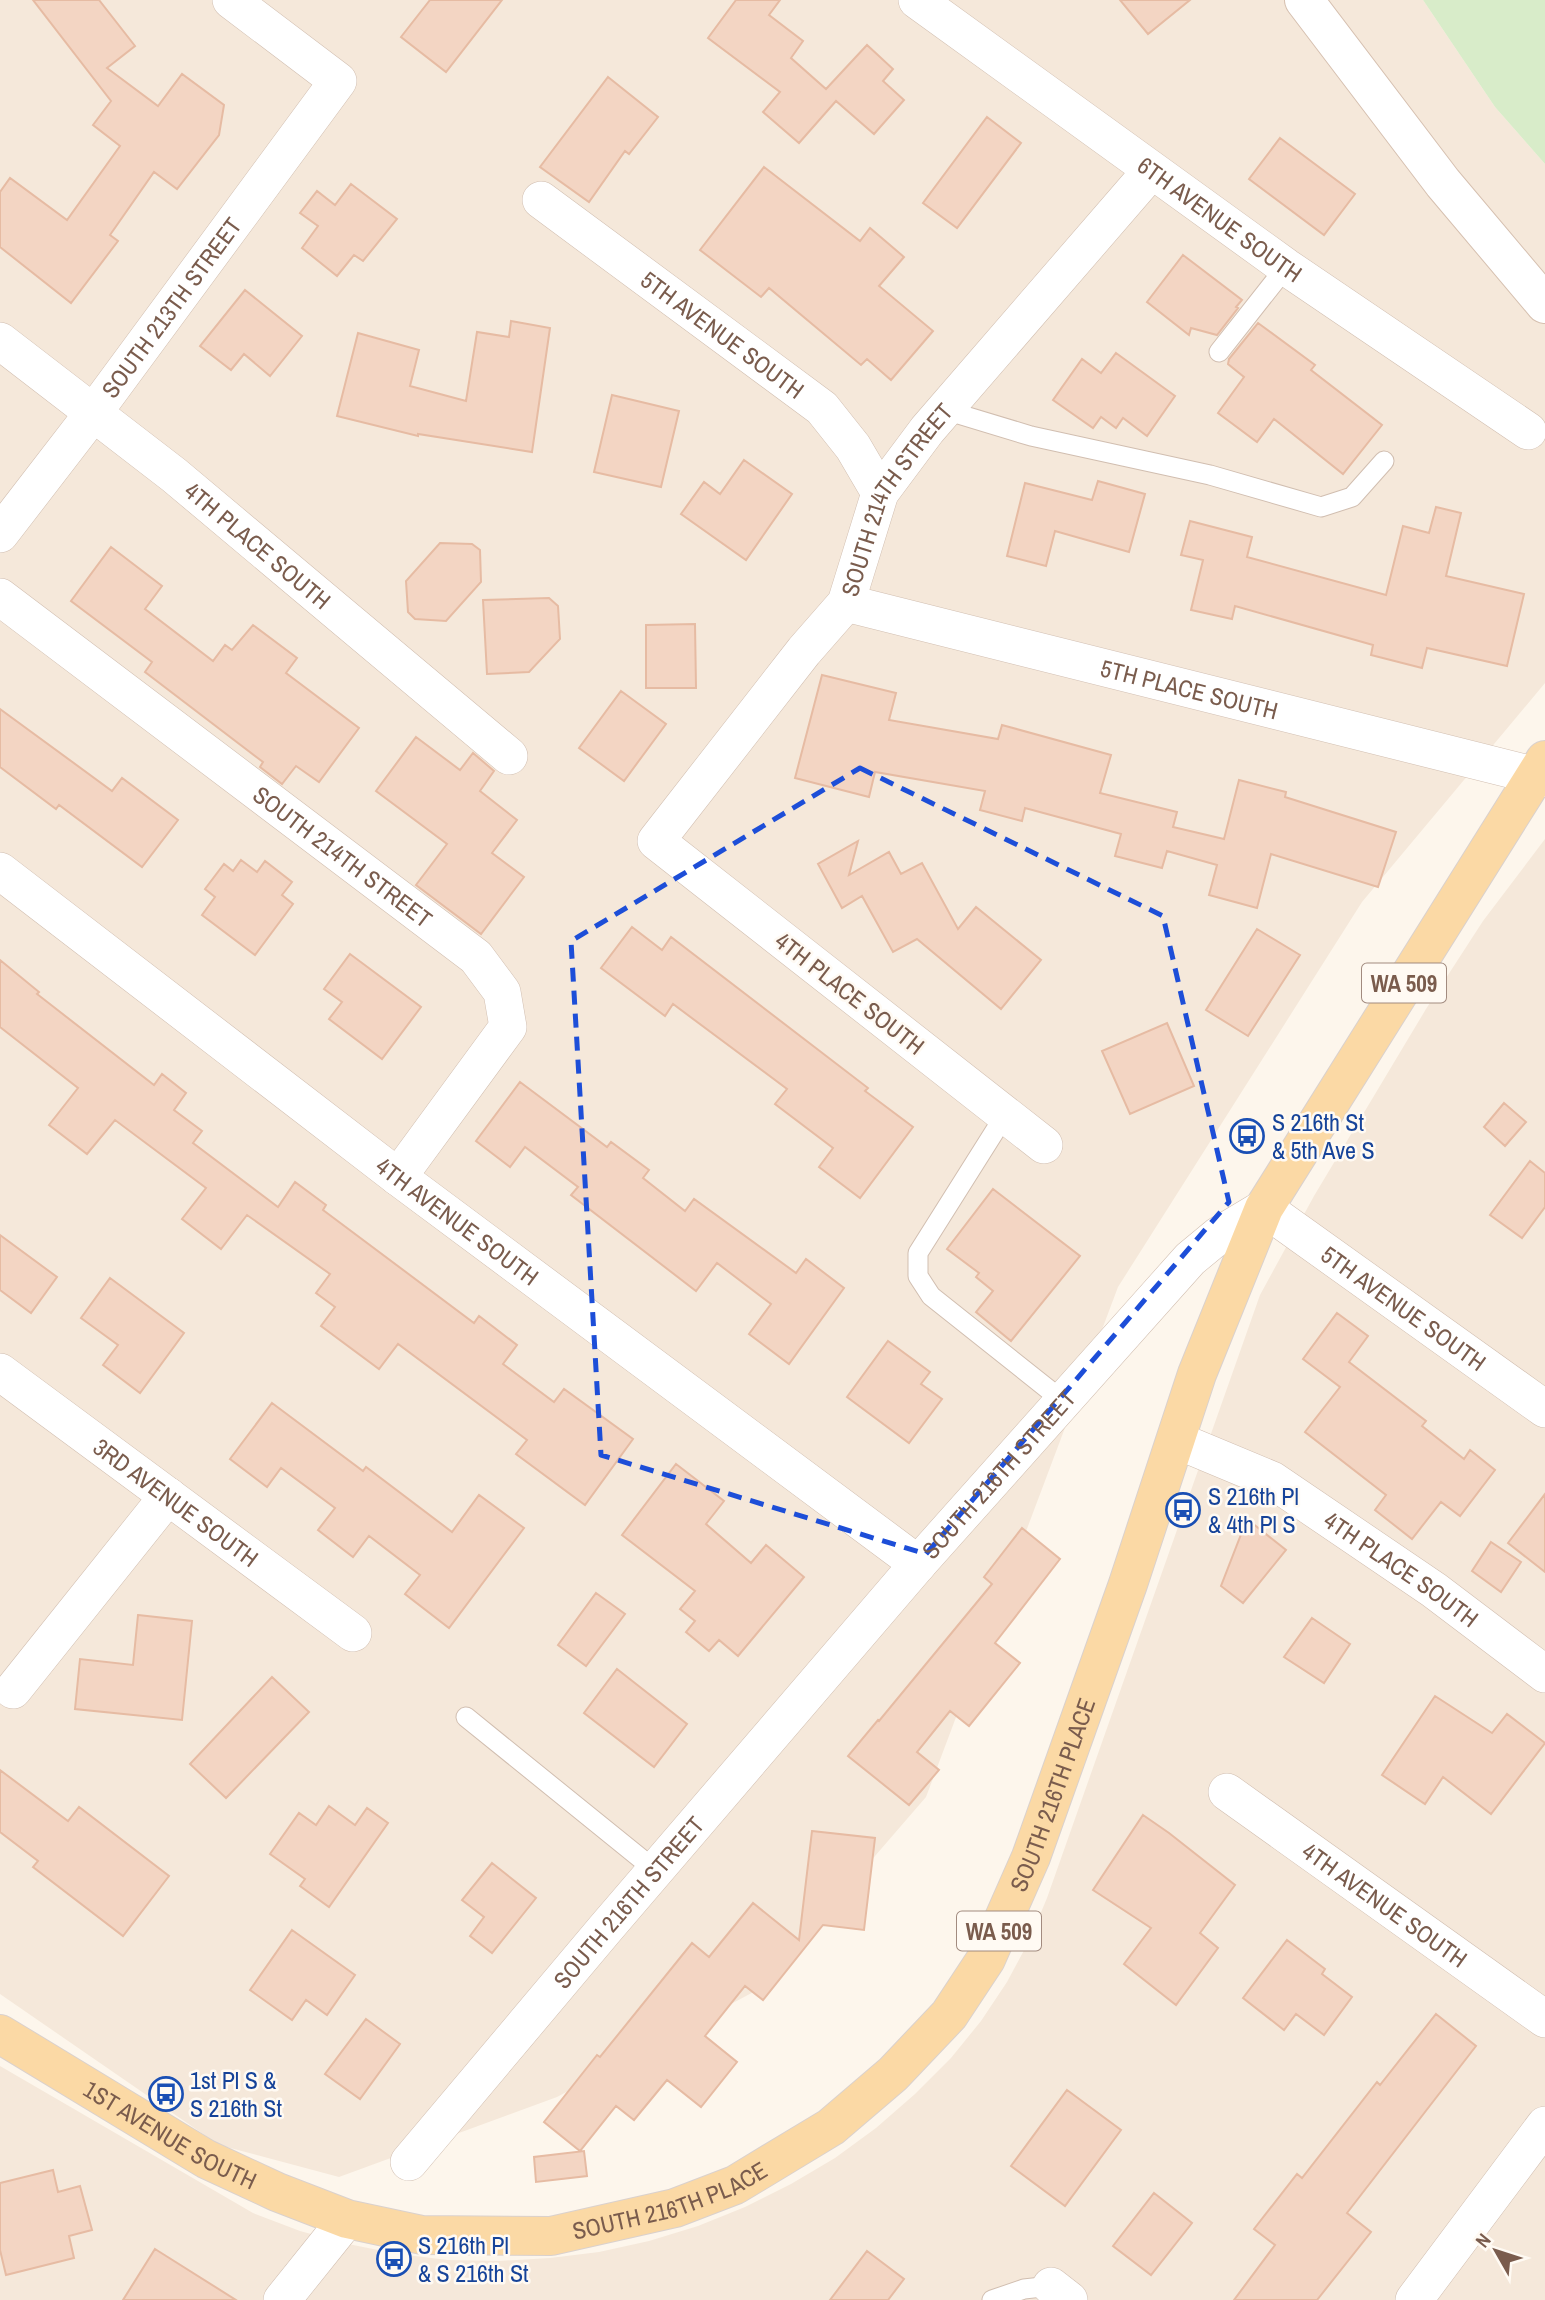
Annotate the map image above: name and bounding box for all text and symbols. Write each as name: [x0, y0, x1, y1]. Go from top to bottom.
street label: 6TH AVENUE SOUTH: [1131, 149, 1308, 289]
street label: SOUTH 213TH STREET: [94, 211, 248, 404]
street label: 5TH AVENUE SOUTH: [635, 263, 811, 405]
street label: SOUTH 214TH STREET: [833, 396, 959, 600]
street label: 4TH PLACE SOUTH: [178, 475, 338, 616]
street label: 5TH PLACE SOUTH: [1097, 651, 1281, 727]
street label: SOUTH 214TH STREET: [247, 778, 439, 935]
street label: 4TH PLACE SOUTH: [769, 925, 931, 1061]
road number: WA 509: [1362, 964, 1446, 1002]
place label: S 216th St & 5th Ave S: [1272, 1106, 1375, 1166]
bus stop icon: S 216th St & 5th Ave S: [1228, 1117, 1266, 1155]
street label: 4TH AVENUE SOUTH: [369, 1150, 545, 1292]
street label: 5TH AVENUE SOUTH: [1315, 1238, 1493, 1378]
street label: SOUTH 216TH STREET: [914, 1382, 1082, 1565]
street label: 3RD AVENUE SOUTH: [87, 1431, 265, 1574]
place label: S 216th Pl & 4th Pl S: [1208, 1480, 1299, 1540]
bus stop icon: S 216th Pl & 4th Pl S: [1164, 1491, 1202, 1529]
street label: 4TH PLACE SOUTH: [1318, 1504, 1485, 1634]
street label: SOUTH 216TH PLACE: [1002, 1694, 1102, 1896]
street label: SOUTH 216TH STREET: [546, 1809, 711, 1995]
street label: 4TH AVENUE SOUTH: [1296, 1835, 1474, 1975]
road number: WA 509: [957, 1912, 1041, 1950]
place label: 1st Pl S & S 216th St: [190, 2064, 282, 2124]
street label: 1ST AVENUE SOUTH: [78, 2073, 262, 2196]
bus stop icon: 1st Pl S & S 216th St: [147, 2075, 185, 2113]
street label: SOUTH 216TH PLACE: [569, 2153, 773, 2247]
north arrow: [1461, 2216, 1531, 2286]
text: N: [1469, 2228, 1496, 2253]
place label: S 216th Pl & S 216th St: [418, 2229, 529, 2289]
bus stop icon: S 216th Pl & S 216th St: [375, 2240, 413, 2278]

